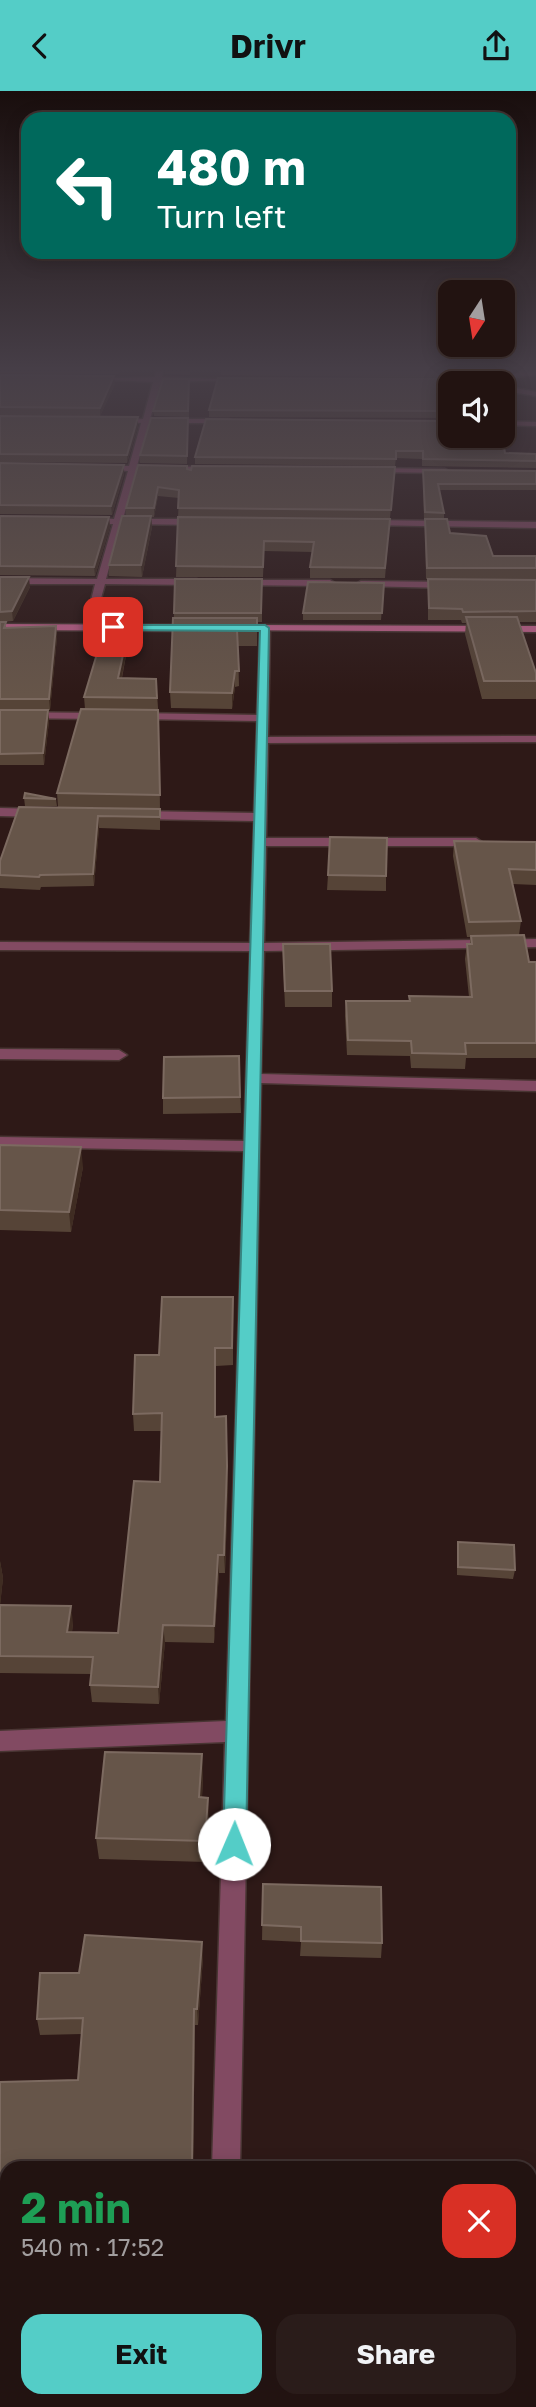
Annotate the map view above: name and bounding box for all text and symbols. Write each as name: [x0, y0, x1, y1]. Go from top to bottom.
icon: back: [21, 27, 59, 65]
text: Drivr: [230, 27, 306, 65]
icon: share: [477, 27, 515, 65]
text: 480 m: [157, 137, 306, 196]
icon: left: [42, 140, 133, 231]
text: Turn left: [157, 197, 286, 235]
north arrow: [438, 280, 514, 357]
map controls: [438, 280, 515, 448]
button: sound: [438, 371, 515, 448]
pin: [83, 597, 143, 657]
icon: arrive: [94, 608, 132, 646]
position arrow: [197, 1807, 271, 1881]
text: 2 min: [21, 2182, 131, 2232]
button: close: [442, 2184, 516, 2258]
text: 540 m · 17:52: [21, 2233, 164, 2261]
button: Exit: [21, 2314, 262, 2394]
button: Share: [276, 2314, 516, 2394]

